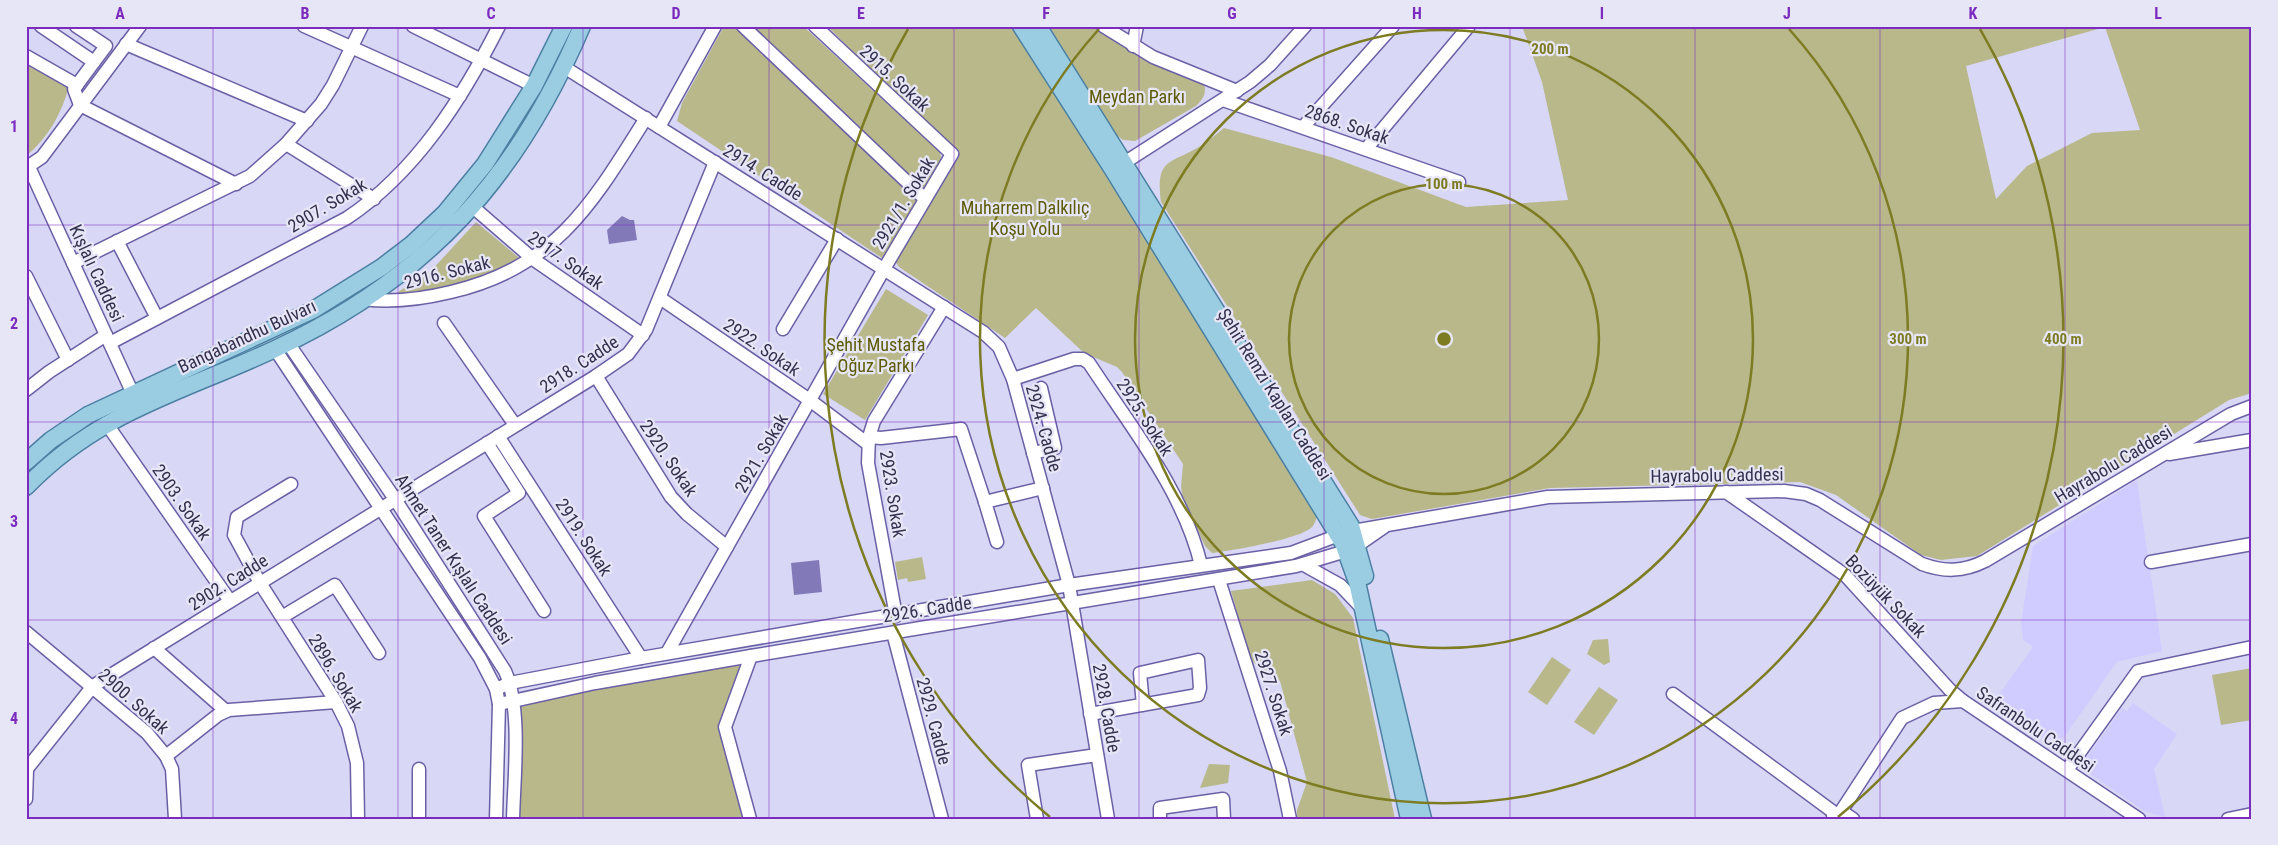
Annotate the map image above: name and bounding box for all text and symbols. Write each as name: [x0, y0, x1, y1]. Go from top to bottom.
text: A: [115, 4, 125, 23]
text: B: [301, 4, 310, 23]
text: C: [486, 4, 496, 23]
text: D: [671, 4, 681, 23]
text: E: [857, 4, 865, 23]
text: F: [1042, 4, 1050, 23]
text: G: [1227, 4, 1237, 23]
text: H: [1412, 4, 1422, 23]
text: I: [1600, 4, 1604, 23]
text: J: [1783, 4, 1791, 23]
text: K: [1969, 4, 1978, 23]
text: L: [2154, 4, 2162, 23]
street label: 2915. Sokak: [856, 40, 934, 116]
text: 200 m: [1531, 40, 1569, 58]
park label: Meydan Parkı: [1089, 86, 1185, 107]
street label: 2868. Sokak: [1302, 100, 1392, 148]
text: 1: [10, 117, 18, 136]
street label: 2914. Cadde: [719, 139, 807, 205]
street label: 2921/1. Sokak: [867, 153, 939, 253]
street label: 2907. Sokak: [284, 173, 370, 237]
text: 100 m: [1425, 175, 1463, 193]
park label: Muharrem Dalkılıç Koşu Yolu: [961, 197, 1089, 239]
street label: Kışlalı Caddesi: [65, 221, 129, 325]
street label: 2917. Sokak: [524, 226, 608, 294]
street label: 2916. Sokak: [402, 251, 492, 293]
street label: Bangabandhu Bulvarı: [175, 295, 319, 377]
street label: Şehit Remzi Kaplan Caddesi: [1214, 304, 1336, 484]
text: 2: [10, 314, 18, 333]
street label: 2922. Sokak: [720, 314, 804, 380]
centre of rings: [1435, 330, 1453, 348]
text: 300 m: [1889, 330, 1927, 348]
text: 400 m: [2044, 330, 2082, 348]
street label: 2918. Cadde: [536, 331, 622, 397]
park label: Şehit Mustafa Oğuz Parkı: [827, 334, 925, 376]
street label: 2925. Sokak: [1112, 375, 1178, 459]
street label: 2924. Cadde: [1022, 382, 1066, 474]
street label: 2921. Sokak: [730, 410, 792, 496]
street label: 2920. Sokak: [636, 416, 702, 500]
street label: Hayrabolu Caddesi: [2050, 421, 2176, 507]
street label: 2923. Sokak: [876, 449, 910, 539]
street label: 2903. Sokak: [148, 460, 216, 544]
street label: Hayrabolu Caddesi: [1650, 463, 1784, 487]
street label: Ahmet Taner Kışlalı Caddesi: [391, 470, 517, 648]
street label: 2919. Sokak: [551, 495, 617, 579]
text: 3: [10, 512, 18, 531]
street label: 2902. Cadde: [184, 549, 272, 615]
street label: Bozüyük Sokak: [1841, 550, 1931, 642]
street label: 2926. Cadde: [881, 592, 973, 626]
street label: 2896. Sokak: [304, 630, 368, 716]
street label: 2927. Sokak: [1250, 648, 1298, 738]
street label: 2928. Cadde: [1089, 662, 1125, 754]
street label: 2900. Sokak: [94, 664, 174, 738]
street label: 2929. Cadde: [912, 675, 956, 767]
street label: Safranbolu Caddesi: [1973, 682, 2099, 776]
text: 4: [10, 709, 18, 728]

